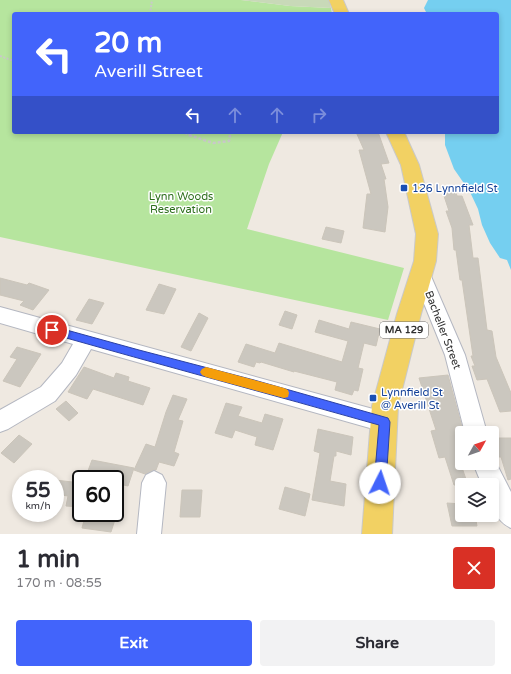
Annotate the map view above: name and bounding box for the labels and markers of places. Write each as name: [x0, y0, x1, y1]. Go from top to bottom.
place label: 126 Lynnfield St: [412, 182, 498, 195]
marker: 126 Lynnfield St: [399, 183, 409, 193]
pin: [35, 313, 69, 347]
place label: Lynnfield St @ Averill St: [381, 386, 443, 412]
marker: Lynnfield St @ Averill St: [368, 393, 378, 403]

